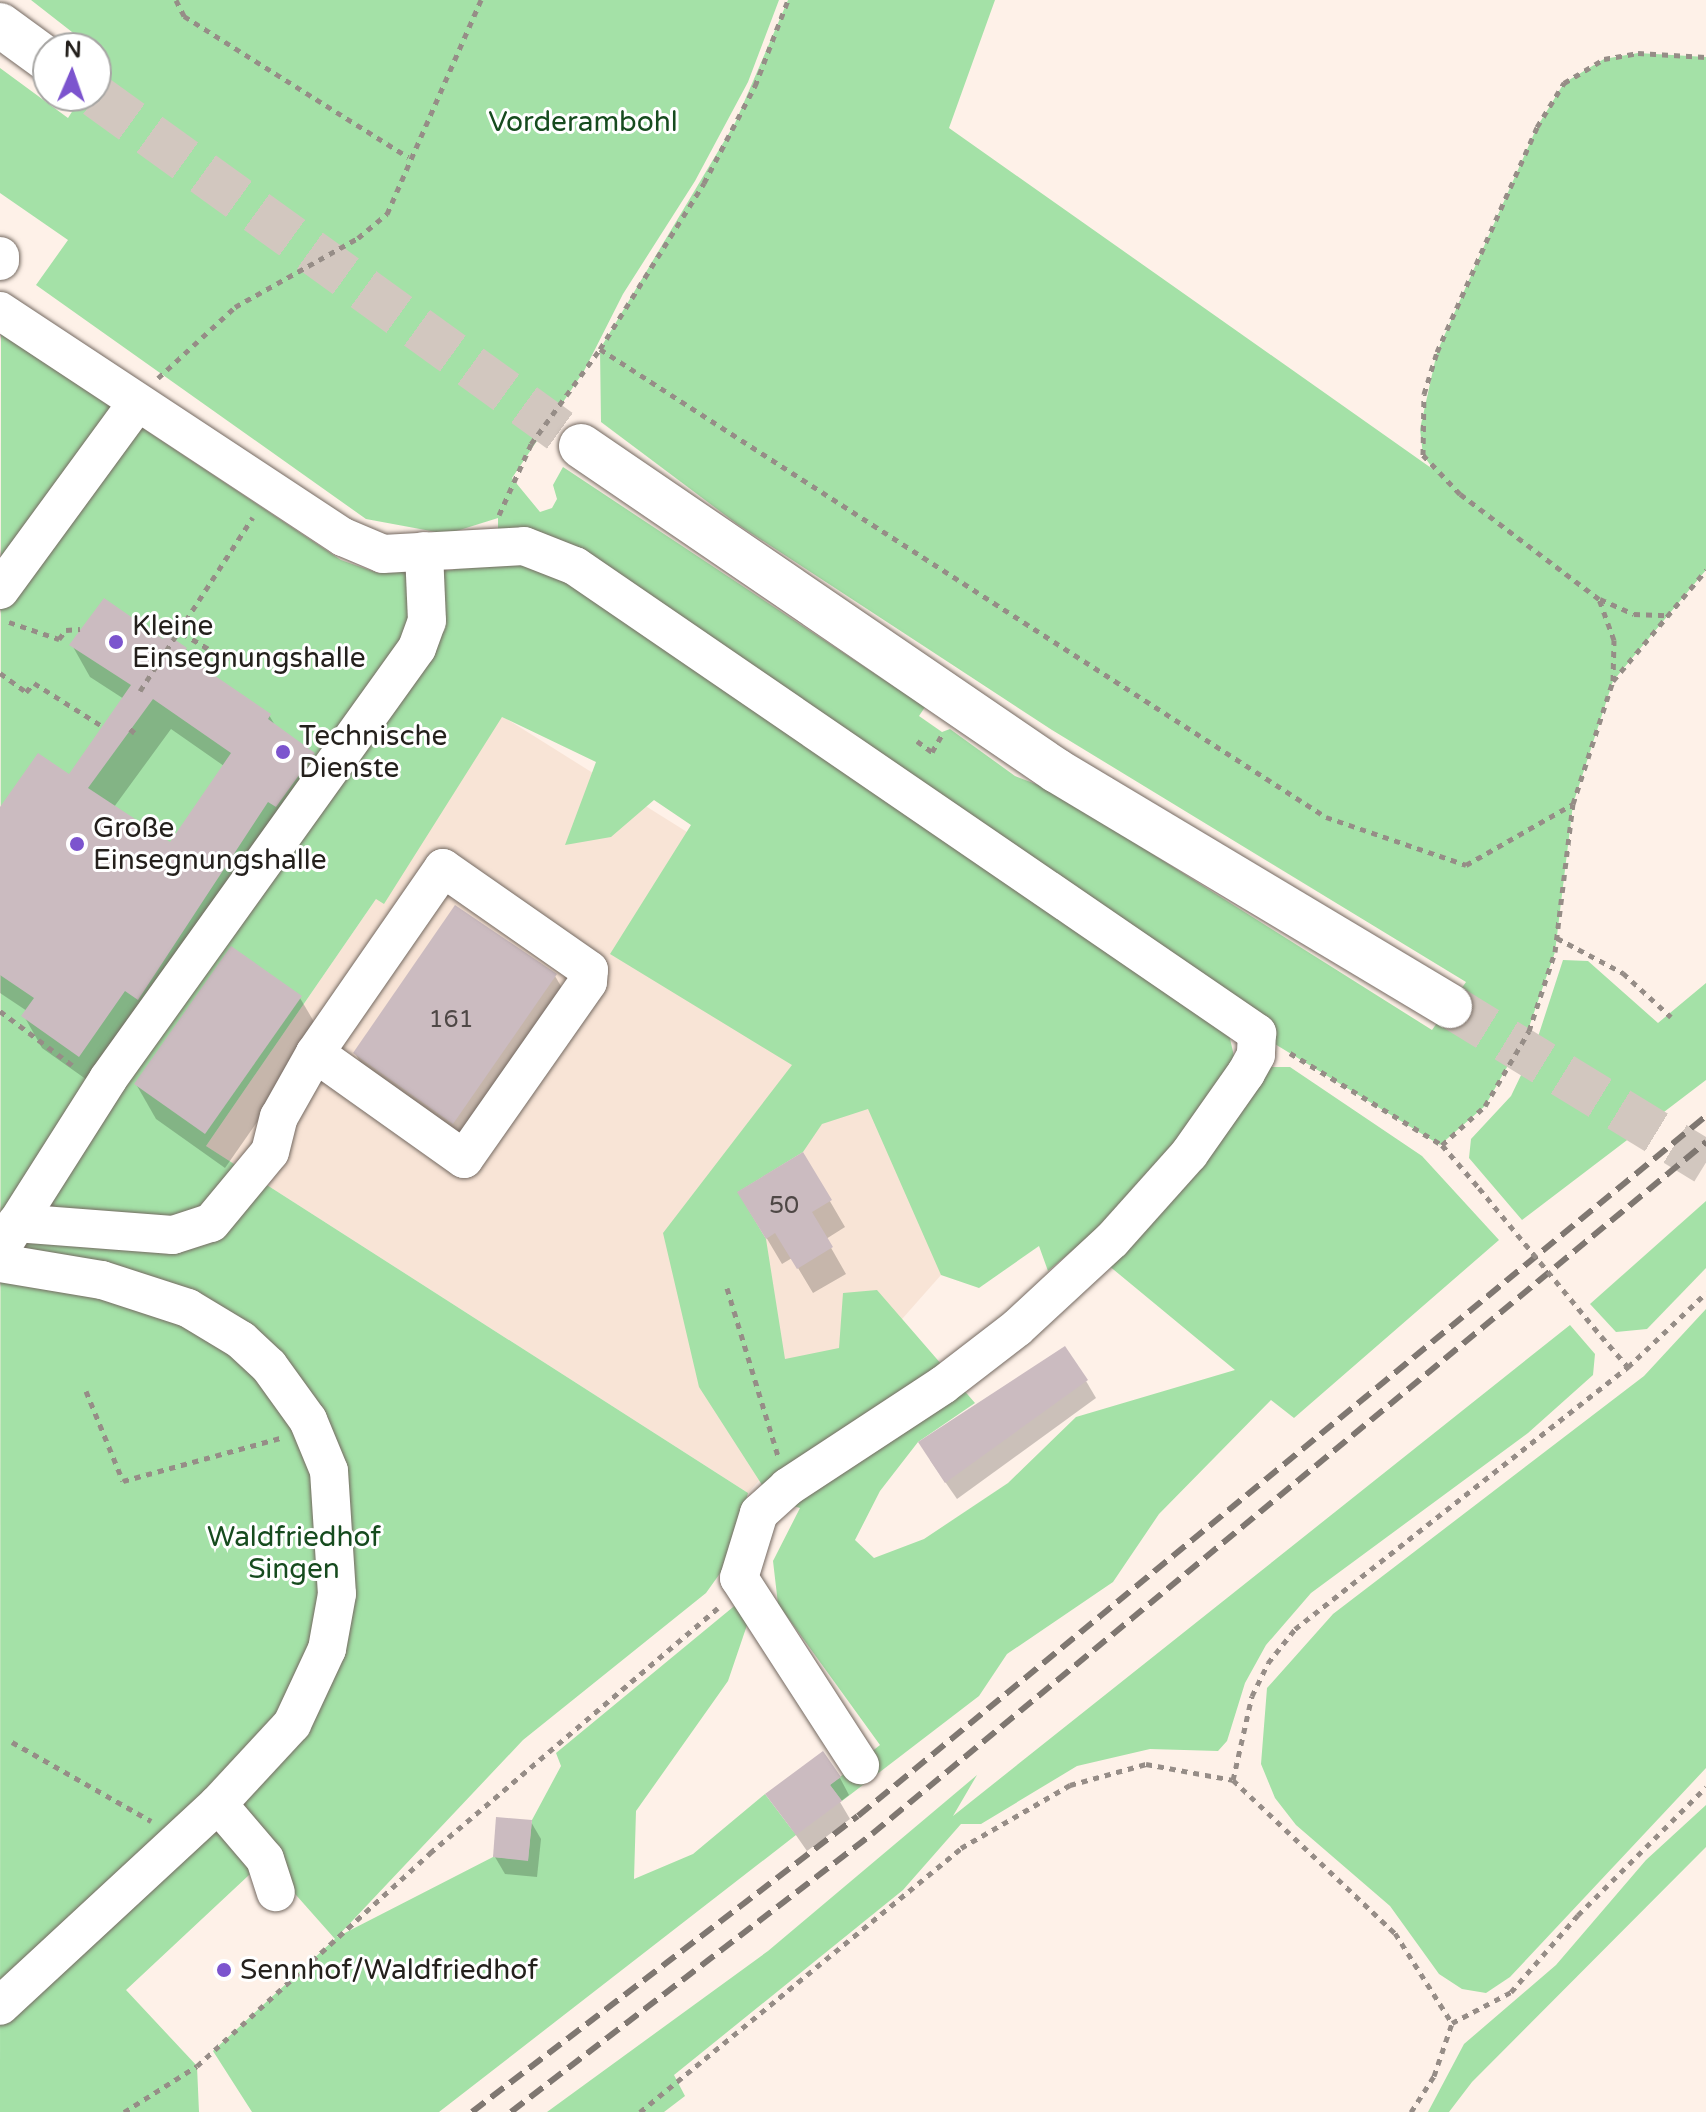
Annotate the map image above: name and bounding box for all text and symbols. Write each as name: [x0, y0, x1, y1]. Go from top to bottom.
north arrow: [32, 32, 112, 112]
text: N: [63, 37, 82, 63]
park label: Vorderambohl: [488, 105, 678, 139]
place label: Kleine Einsegnungshalle: [132, 609, 366, 675]
marker: Kleine Einsegnungshalle: [107, 633, 125, 651]
place label: Technische Dienste: [299, 719, 447, 785]
marker: Technische Dienste: [274, 743, 292, 761]
place label: Große Einsegnungshalle: [93, 811, 327, 877]
marker: Große Einsegnungshalle: [68, 835, 86, 853]
house number: 161: [428, 1006, 474, 1034]
house number: 50: [769, 1192, 799, 1220]
park label: Waldfriedhof Singen: [207, 1520, 381, 1586]
place label: Sennhof/Waldfriedhof: [240, 1953, 538, 1987]
marker: Sennhof/Waldfriedhof: [215, 1961, 233, 1979]

